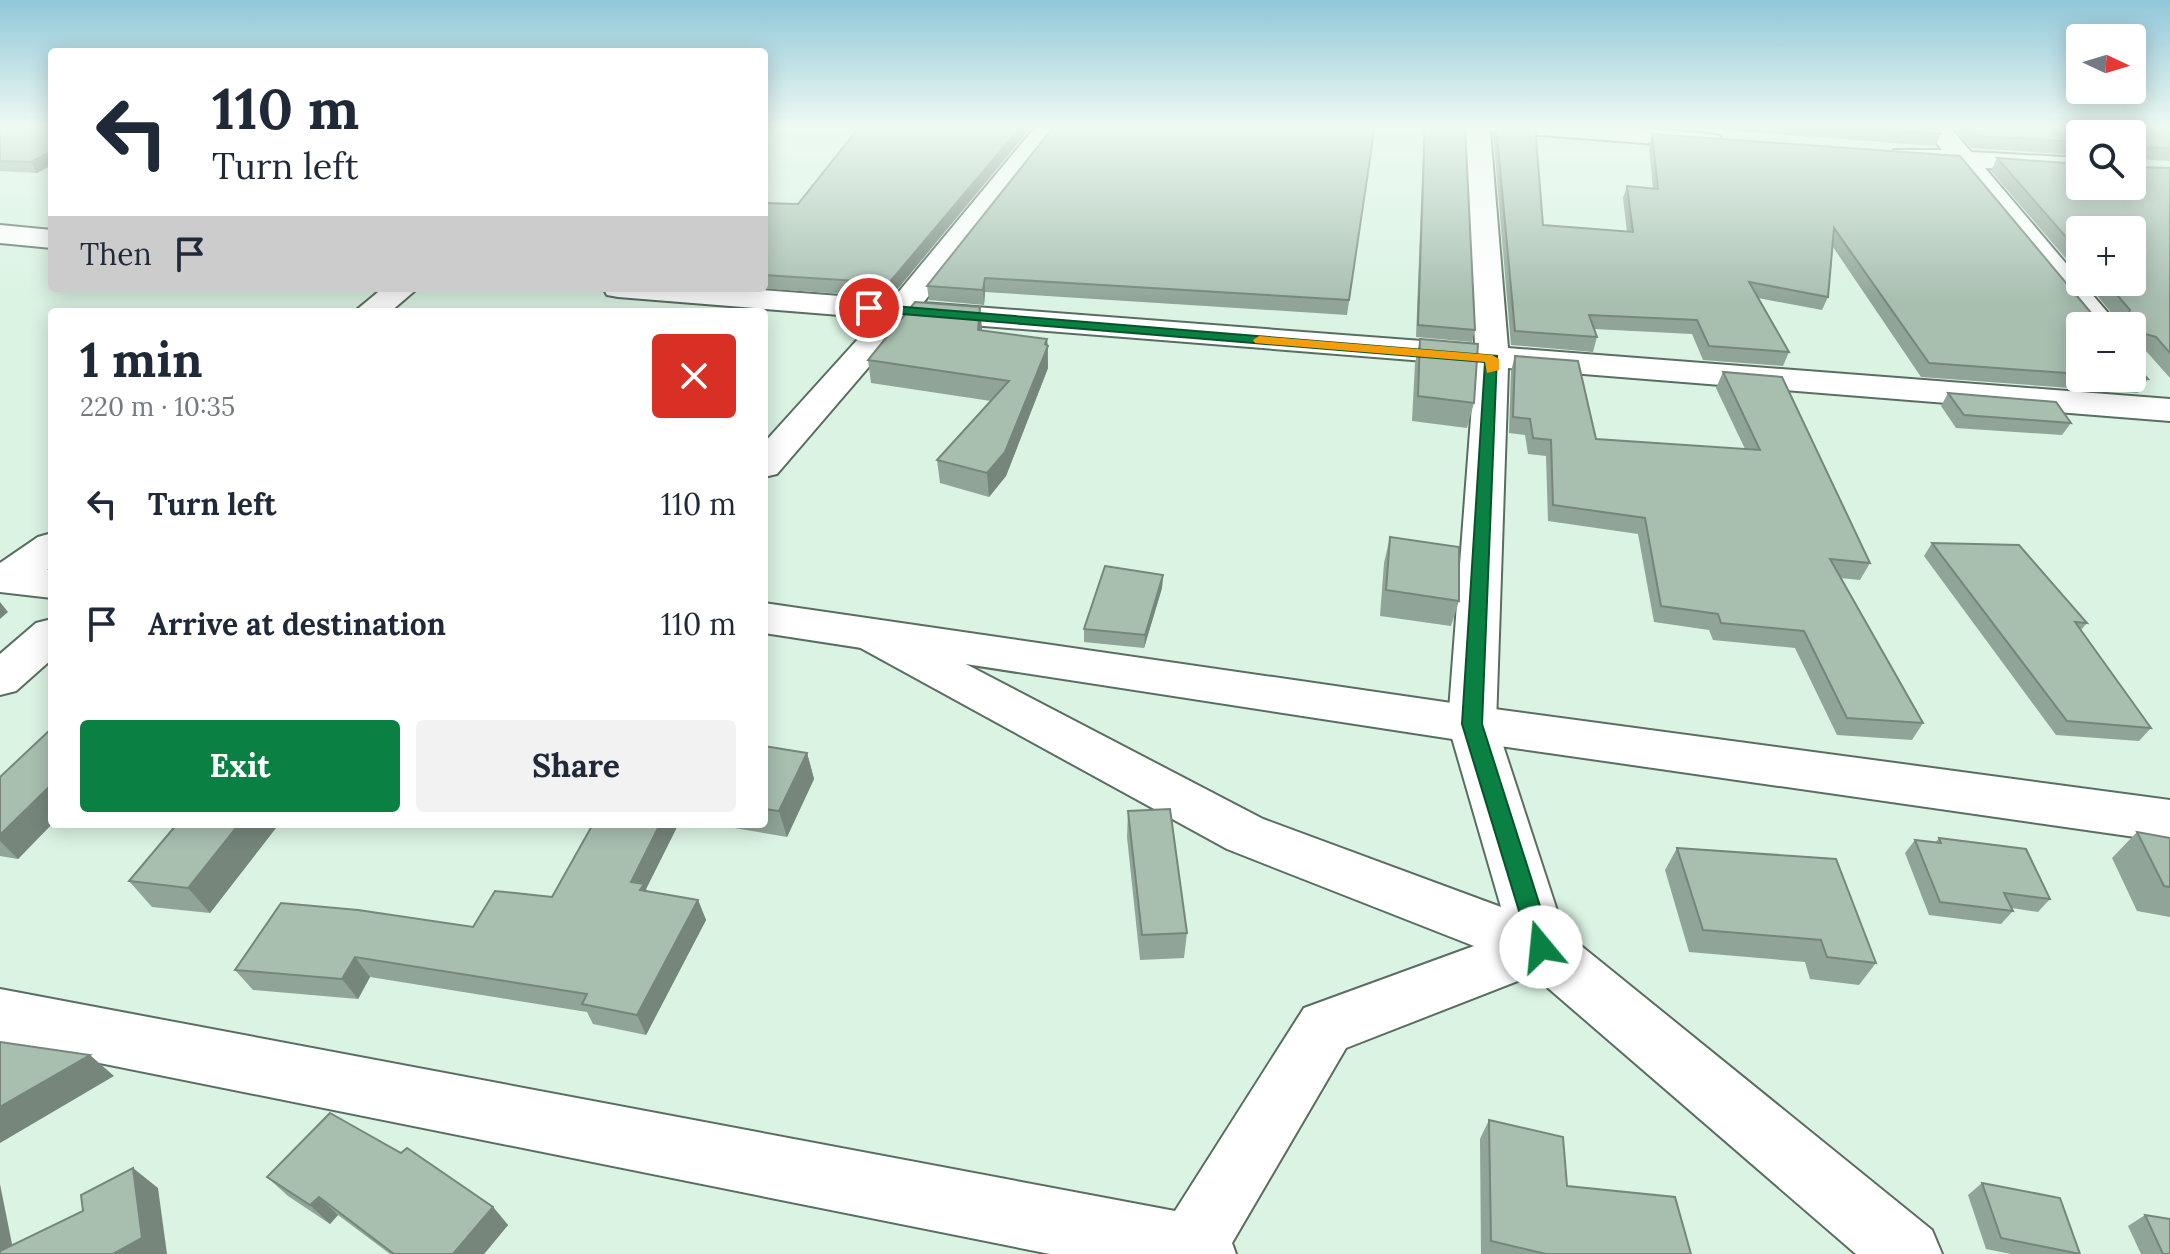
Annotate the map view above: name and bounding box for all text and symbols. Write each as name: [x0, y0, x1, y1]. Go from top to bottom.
north arrow: [2066, 24, 2146, 104]
map controls: [2066, 24, 2146, 392]
text: 110 m: [212, 73, 359, 144]
icon: left: [80, 80, 184, 184]
button: search: [2066, 120, 2146, 200]
text: Turn left: [212, 143, 359, 189]
button: +: [2066, 216, 2146, 296]
icon: arrive: [168, 232, 212, 276]
text: Then: [80, 235, 152, 273]
pin: [835, 274, 903, 342]
icon: arrive: [847, 286, 891, 330]
button: −: [2066, 312, 2146, 392]
text: 1 min: [80, 329, 203, 390]
button: close: [652, 334, 736, 418]
text: 220 m · 10:35: [80, 390, 235, 423]
icon: left: [80, 482, 124, 526]
text: Turn left: [148, 485, 276, 523]
text: 110 m: [661, 485, 736, 523]
icon: arrive: [80, 602, 124, 646]
text: Arrive at destination: [148, 605, 446, 643]
text: 110 m: [661, 605, 736, 643]
button: Exit: [80, 720, 400, 812]
button: Share: [416, 720, 736, 812]
position arrow: [1499, 905, 1583, 989]

